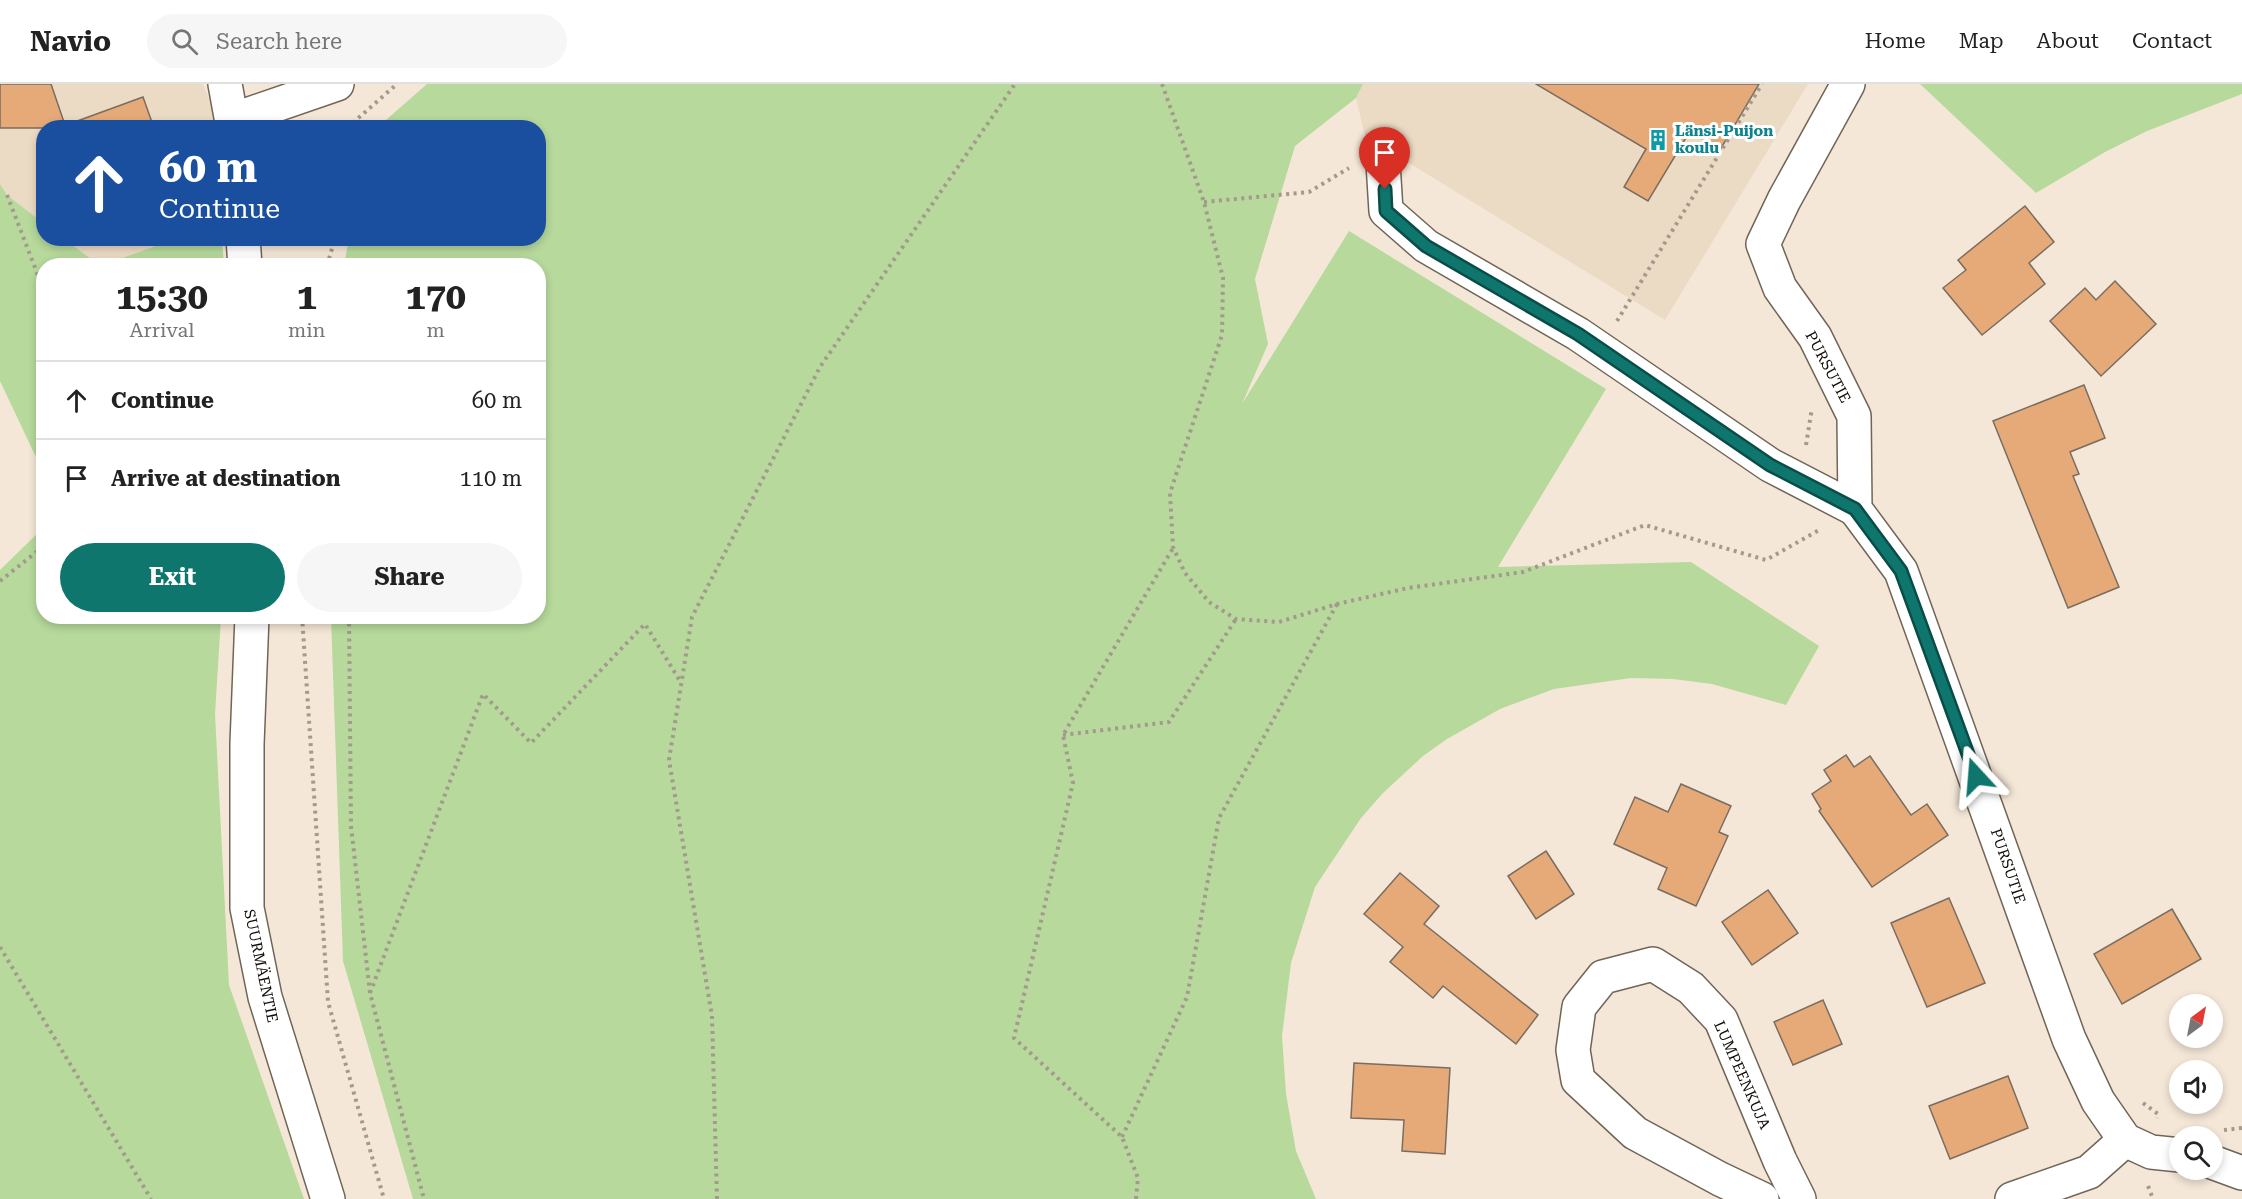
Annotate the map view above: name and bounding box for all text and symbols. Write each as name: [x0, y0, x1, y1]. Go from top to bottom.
search box: [147, 14, 567, 68]
text: Navio: [30, 25, 111, 58]
icon: search: [168, 25, 201, 58]
text: Search here: [216, 29, 342, 54]
text: Home: [1865, 29, 1926, 53]
text: Map: [1959, 29, 2004, 53]
text: About: [2037, 29, 2099, 53]
text: Contact: [2132, 29, 2212, 53]
place label: Länsi-Puijon koulu: [1675, 122, 1773, 157]
pin: [1359, 127, 1410, 189]
building icon: Länsi-Puijon koulu: [1646, 128, 1670, 152]
icon: arrive: [1368, 136, 1401, 169]
text: 60 m: [159, 143, 257, 192]
icon: ahead: [60, 144, 138, 222]
text: Continue: [159, 193, 280, 225]
text: 15:30: [116, 276, 208, 318]
text: 1: [297, 276, 317, 318]
text: 170: [406, 276, 466, 318]
text: Arrival: [129, 318, 194, 342]
text: min: [288, 318, 325, 342]
text: m: [427, 318, 445, 342]
street label: PURSUTIE: [1802, 328, 1854, 406]
icon: ahead: [60, 384, 93, 417]
text: Continue: [111, 388, 214, 413]
text: 60 m: [472, 388, 522, 413]
icon: arrive: [60, 462, 93, 495]
text: Arrive at destination: [111, 466, 340, 491]
text: 110 m: [459, 466, 522, 491]
button: Exit: [60, 543, 285, 612]
button: Share: [297, 543, 522, 612]
position arrow: [1944, 744, 2008, 808]
street label: PURSUTIE: [1987, 826, 2029, 906]
street label: SUURMÄENTIE: [240, 908, 282, 1024]
north arrow: [2169, 994, 2223, 1048]
map controls: [2169, 994, 2223, 1180]
street label: LUMPEENKUJA: [1710, 1018, 1774, 1132]
button: sound: [2169, 1060, 2223, 1114]
button: search: [2169, 1126, 2223, 1180]

